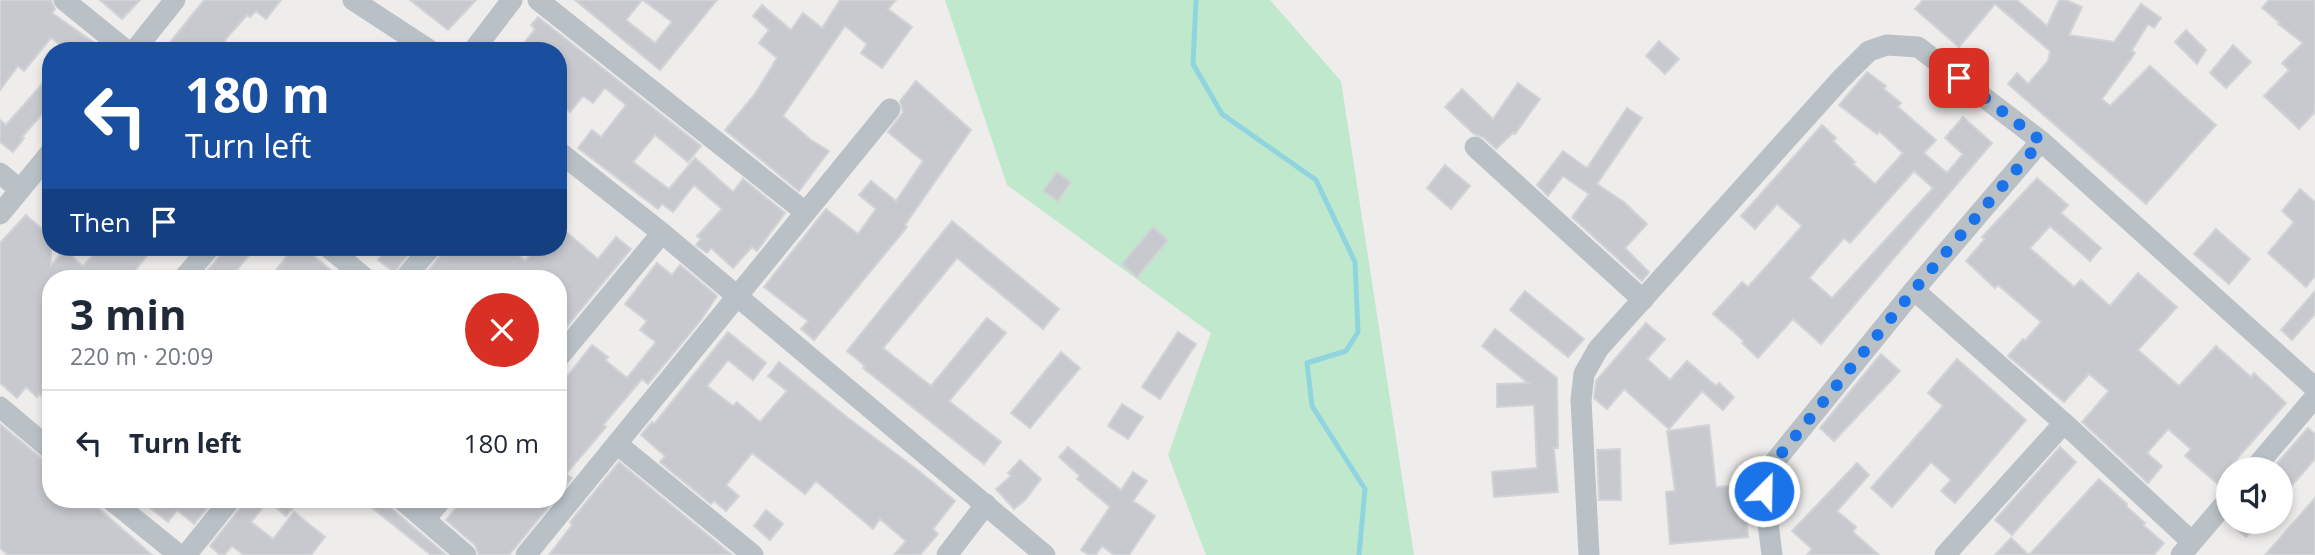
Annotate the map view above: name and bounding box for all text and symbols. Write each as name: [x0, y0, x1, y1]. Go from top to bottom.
pin: [1929, 48, 1989, 108]
icon: arrive: [1940, 59, 1978, 97]
text: 180 m: [185, 61, 330, 127]
icon: left: [70, 70, 161, 161]
text: Turn left: [185, 124, 311, 167]
icon: arrive: [145, 203, 183, 241]
text: Then: [70, 204, 131, 240]
text: 3 min: [70, 285, 187, 342]
button: close: [465, 293, 539, 367]
text: 220 m · 20:09: [70, 340, 213, 372]
icon: left: [70, 424, 108, 462]
text: Turn left: [129, 425, 241, 461]
text: 180 m: [464, 425, 539, 461]
position arrow: [1727, 454, 1801, 528]
map controls: [2216, 457, 2293, 534]
button: sound: [2216, 457, 2293, 534]

